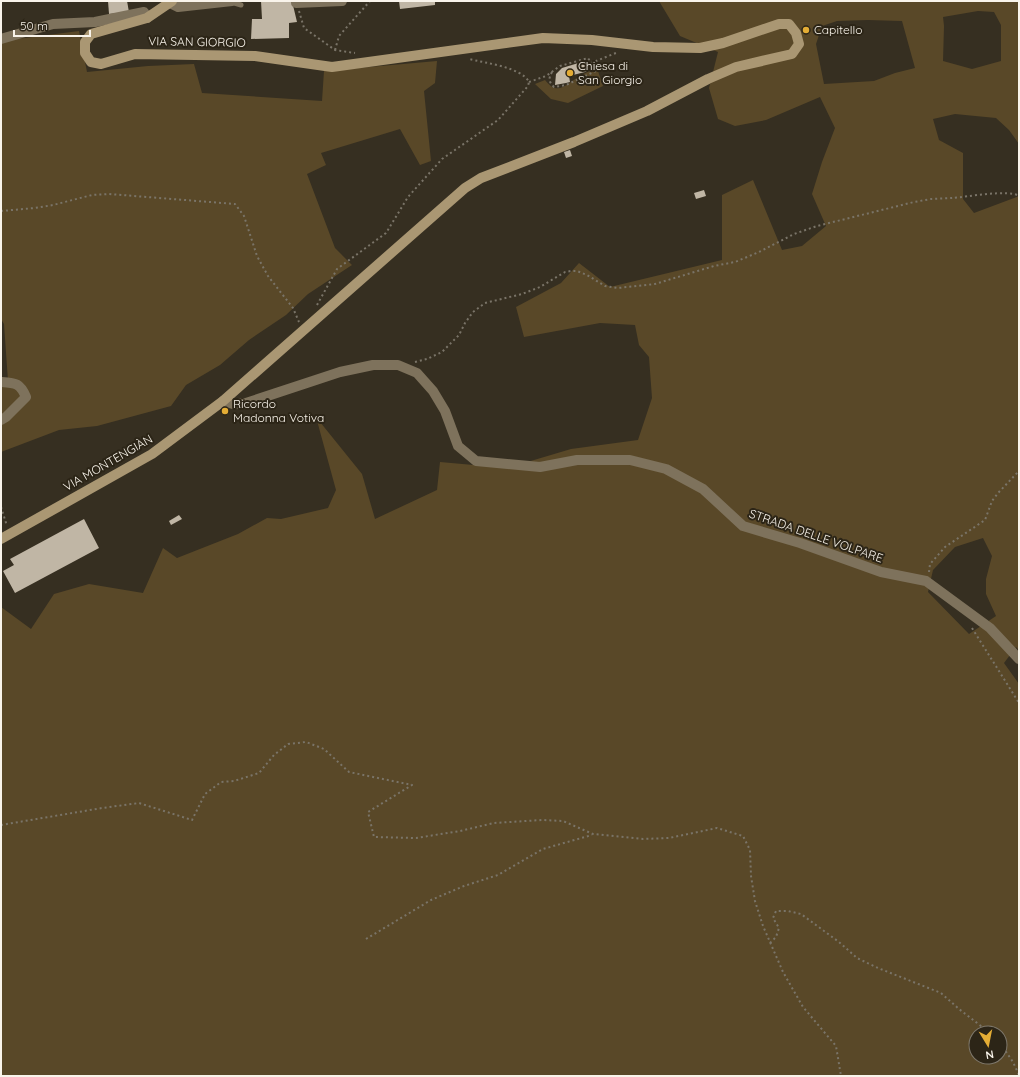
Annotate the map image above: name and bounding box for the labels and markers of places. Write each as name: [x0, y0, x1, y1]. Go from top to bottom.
place label: Capitello: [814, 22, 862, 37]
marker: Capitello: [801, 25, 811, 35]
place label: Chiesa di San Giorgio: [578, 58, 642, 87]
marker: Chiesa di San Giorgio: [565, 68, 575, 78]
place label: Ricordo Madonna Votiva: [233, 396, 324, 425]
marker: Ricordo Madonna Votiva: [220, 406, 230, 416]

